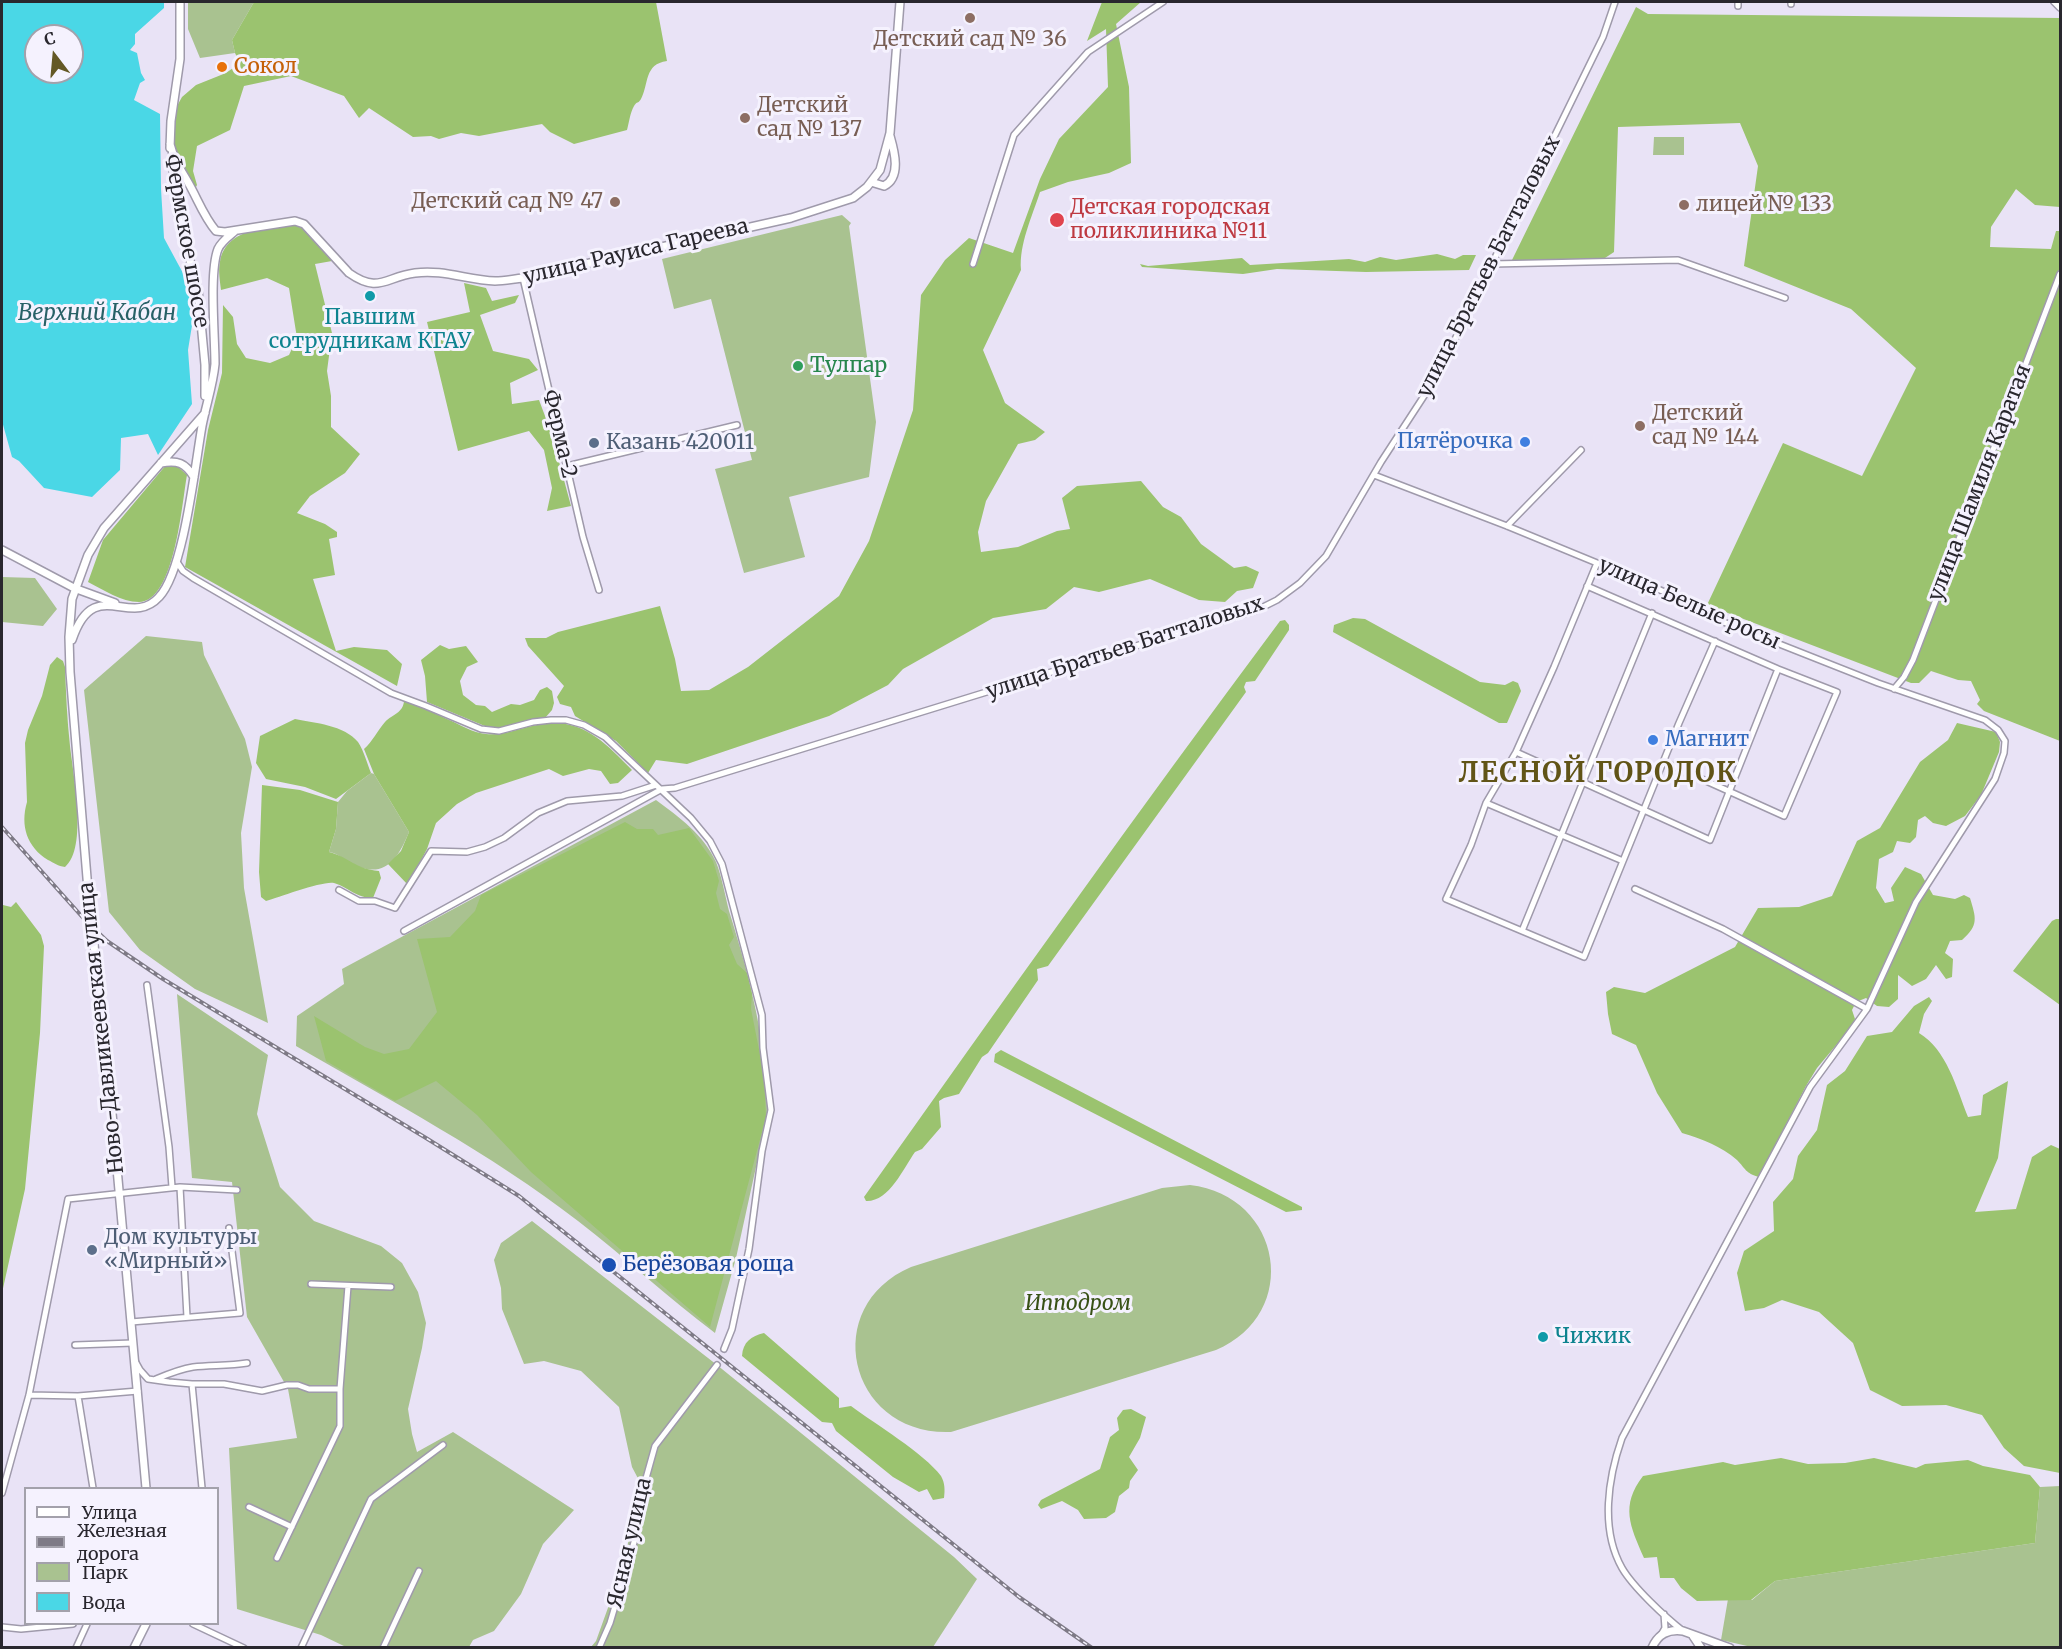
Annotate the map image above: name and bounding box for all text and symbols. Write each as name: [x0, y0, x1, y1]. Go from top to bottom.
marker: Детский сад № 36: [963, 11, 977, 25]
north arrow: [24, 24, 84, 84]
place label: Детский сад № 36: [873, 27, 1067, 53]
text: С: [42, 28, 57, 50]
place label: Сокол: [234, 54, 297, 80]
marker: Сокол: [215, 60, 229, 74]
place label: Детский сад № 137: [757, 93, 862, 143]
marker: Детский сад № 137: [738, 111, 752, 125]
street label: улица Братьев Батталовых: [1412, 132, 1566, 402]
street label: Фермское шоссе: [158, 152, 214, 330]
place label: Детский сад № 47: [411, 189, 603, 215]
place label: лицей № 133: [1696, 192, 1832, 218]
marker: Детский сад № 47: [608, 195, 622, 209]
place label: Детская городская поликлиника №11: [1070, 195, 1270, 245]
marker: лицей № 133: [1677, 198, 1691, 212]
marker: Детская городская поликлиника №11: [1048, 211, 1066, 229]
street label: улица Рауиса Гареева: [521, 214, 751, 290]
marker: Павшим сотрудникам КГАУ: [363, 289, 377, 303]
water label: Верхний Кабан: [18, 301, 176, 327]
place label: Павшим сотрудникам КГАУ: [269, 305, 471, 355]
place label: Тулпар: [810, 353, 887, 379]
marker: Тулпар: [791, 359, 805, 373]
street label: улица Шамиля Каратая: [1923, 361, 2037, 605]
street label: Ферма-2: [537, 387, 581, 481]
place label: Детский сад № 144: [1652, 401, 1759, 451]
marker: Детский сад № 144: [1633, 419, 1647, 433]
place label: Пятёрочка: [1397, 429, 1513, 455]
place label: Казань 420011: [606, 430, 754, 456]
marker: Пятёрочка: [1518, 435, 1532, 449]
marker: Казань 420011: [587, 436, 601, 450]
street label: улица Белые росы: [1594, 553, 1784, 655]
street label: улица Братьев Батталовых: [983, 591, 1267, 705]
place label: Магнит: [1665, 727, 1749, 753]
marker: Магнит: [1646, 733, 1660, 747]
district label: ЛЕСНОЙ ГОРОДОК: [1459, 758, 1737, 790]
street label: Ново-Давликеевская улица: [74, 881, 130, 1175]
place label: Дом культуры «Мирный»: [104, 1225, 257, 1275]
marker: Дом культуры «Мирный»: [85, 1243, 99, 1257]
place label: Берёзовая роща: [622, 1252, 794, 1278]
marker: Берёзовая роща: [600, 1256, 618, 1274]
park label: Ипподром: [1025, 1291, 1131, 1317]
place label: Чижик: [1555, 1324, 1631, 1350]
marker: Чижик: [1536, 1330, 1550, 1344]
street label: Ясная улица: [603, 1475, 657, 1611]
legend: [24, 1487, 219, 1625]
text: Улица: [82, 1501, 137, 1524]
text: Железная дорога: [77, 1519, 167, 1565]
text: Парк: [82, 1561, 128, 1584]
text: Вода: [82, 1591, 126, 1614]

